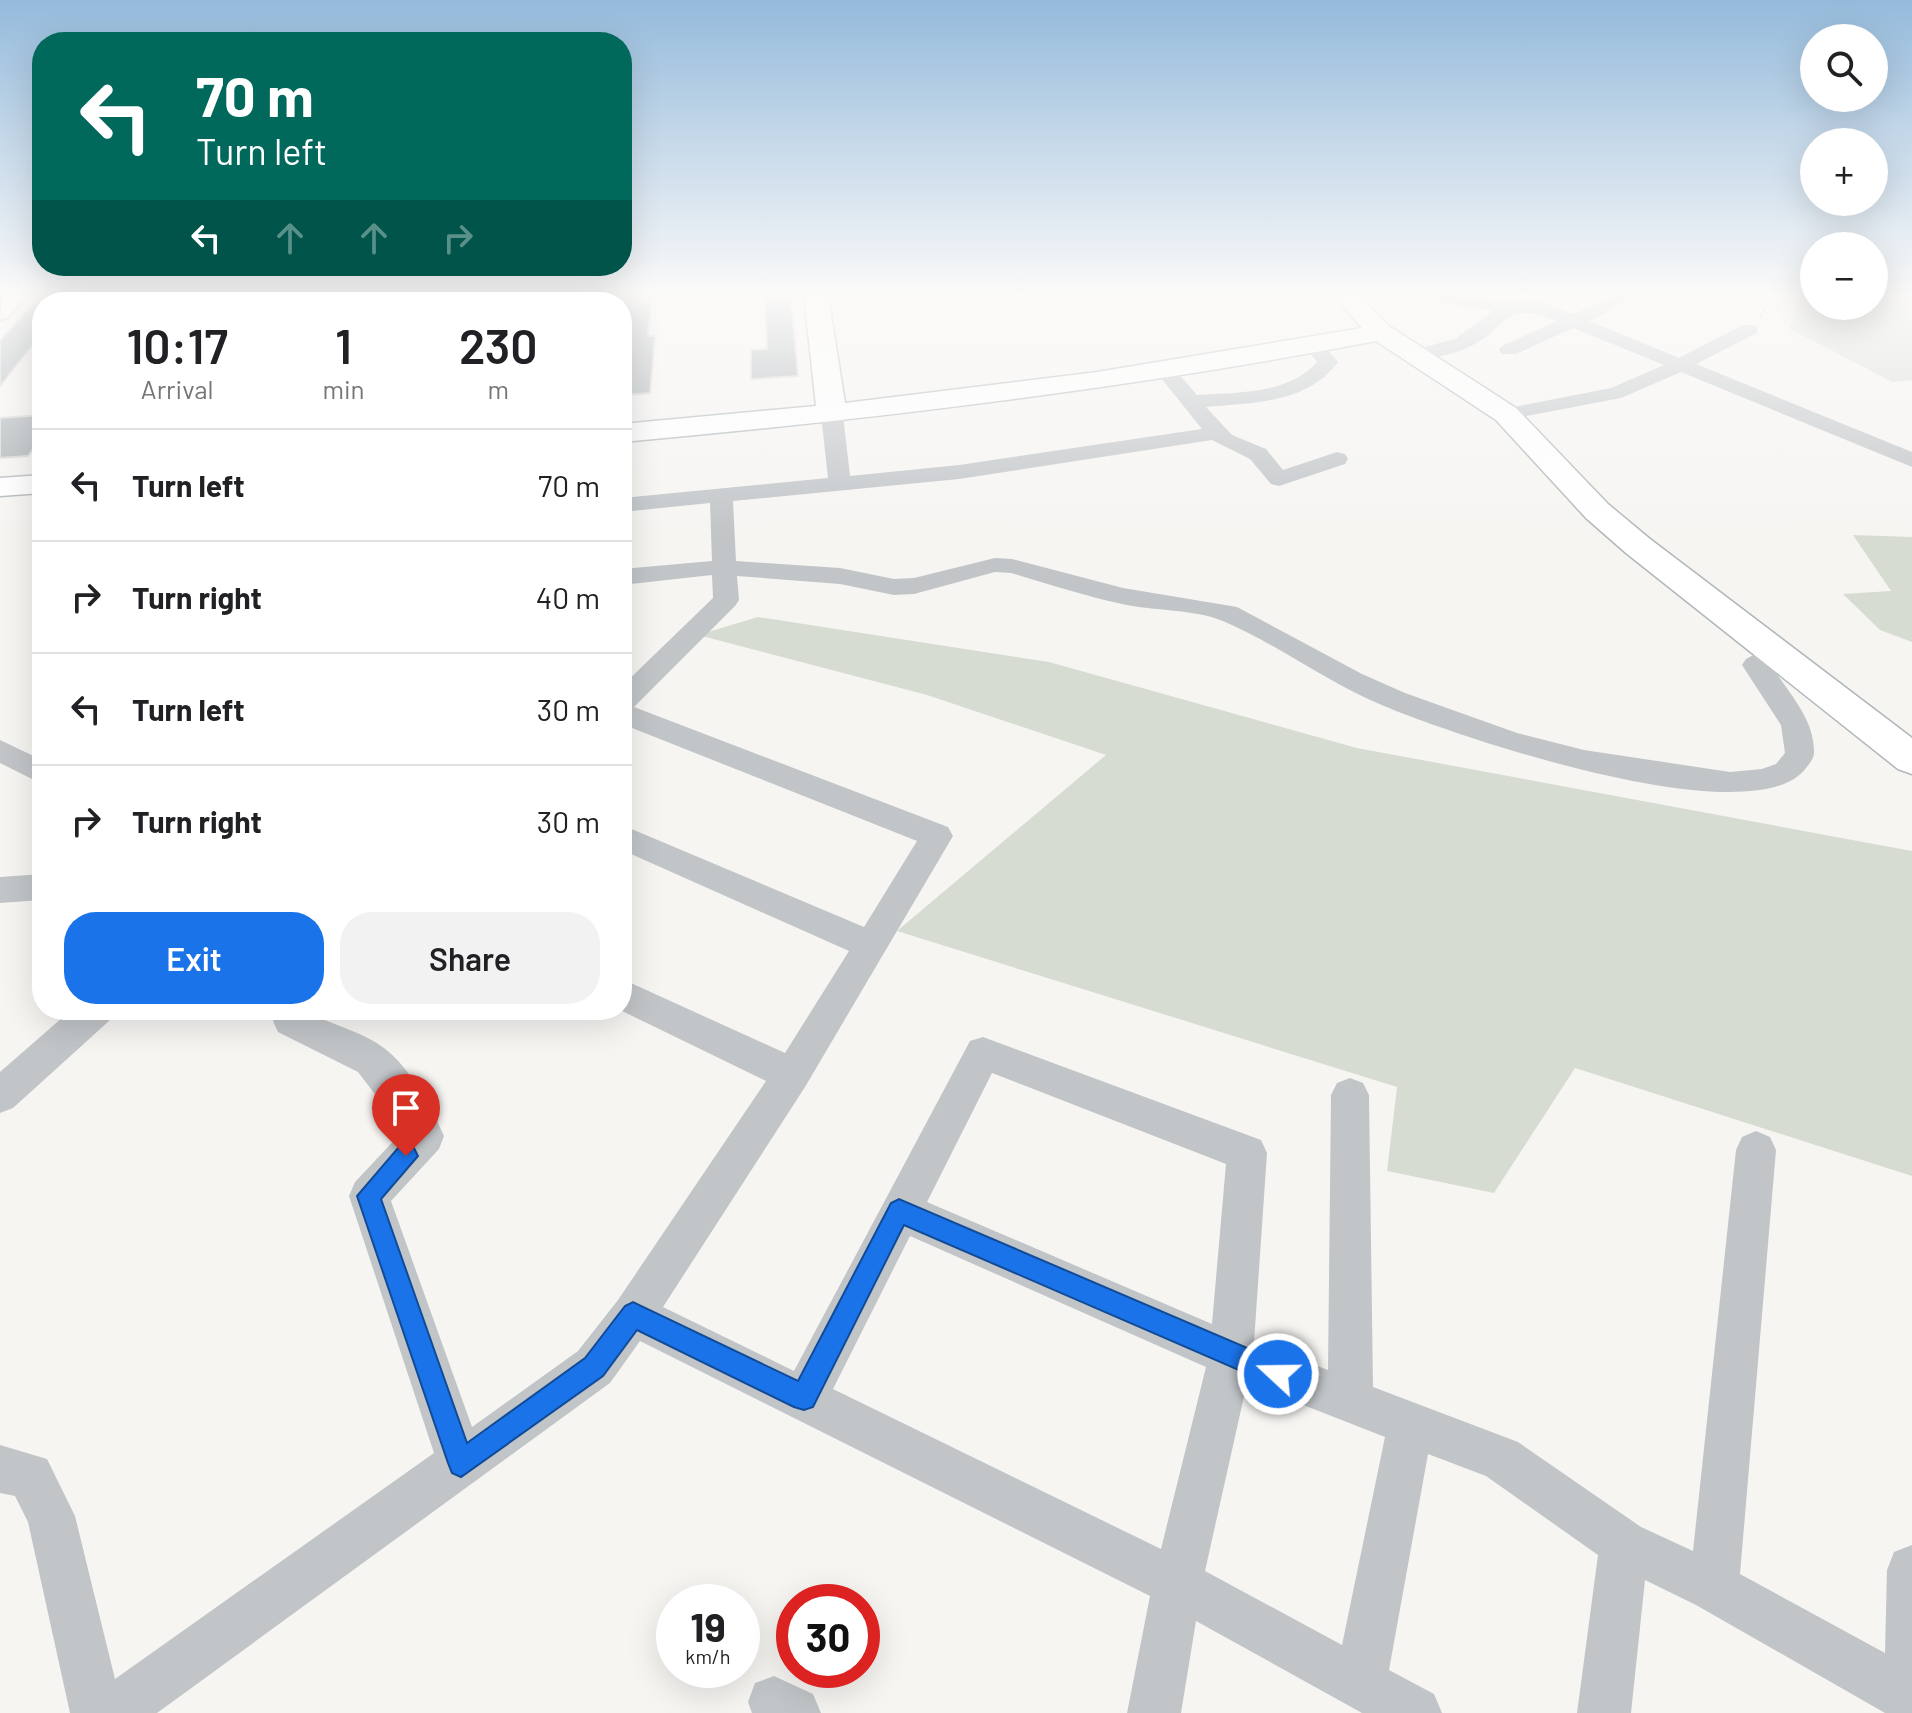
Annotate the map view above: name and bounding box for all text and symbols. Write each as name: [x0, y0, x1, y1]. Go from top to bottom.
map controls: [1800, 24, 1888, 320]
button: search: [1800, 24, 1888, 112]
text: 70 m: [196, 61, 314, 128]
icon: left: [64, 64, 168, 168]
button: +: [1800, 128, 1888, 216]
text: Turn left: [196, 129, 327, 172]
icon: left: [184, 216, 228, 260]
icon: ahead: [268, 216, 312, 260]
icon: ahead: [352, 216, 396, 260]
icon: right: [436, 216, 480, 260]
button: −: [1800, 232, 1888, 320]
text: 10:17: [126, 316, 228, 374]
text: 1: [335, 316, 352, 374]
text: 230: [459, 316, 538, 374]
text: Arrival: [141, 373, 214, 404]
text: min: [322, 373, 365, 404]
text: m: [487, 373, 509, 404]
icon: left: [64, 463, 108, 507]
text: Turn left: [132, 467, 245, 503]
text: 70 m: [538, 467, 600, 503]
icon: right: [64, 575, 108, 619]
text: Turn right: [132, 579, 262, 615]
text: 40 m: [536, 579, 600, 615]
icon: left: [64, 687, 108, 731]
text: Turn left: [132, 691, 245, 727]
text: 30 m: [537, 691, 600, 727]
icon: right: [64, 799, 108, 843]
text: Turn right: [132, 803, 262, 839]
text: 30 m: [537, 803, 600, 839]
button: Exit: [64, 912, 324, 1004]
button: Share: [340, 912, 600, 1004]
pin: [372, 1074, 440, 1156]
icon: arrive: [384, 1086, 428, 1130]
position arrow: [1236, 1332, 1320, 1416]
speed limit sign: 30: [776, 1584, 880, 1688]
text: 19: [690, 1602, 726, 1650]
text: km/h: [685, 1644, 731, 1668]

